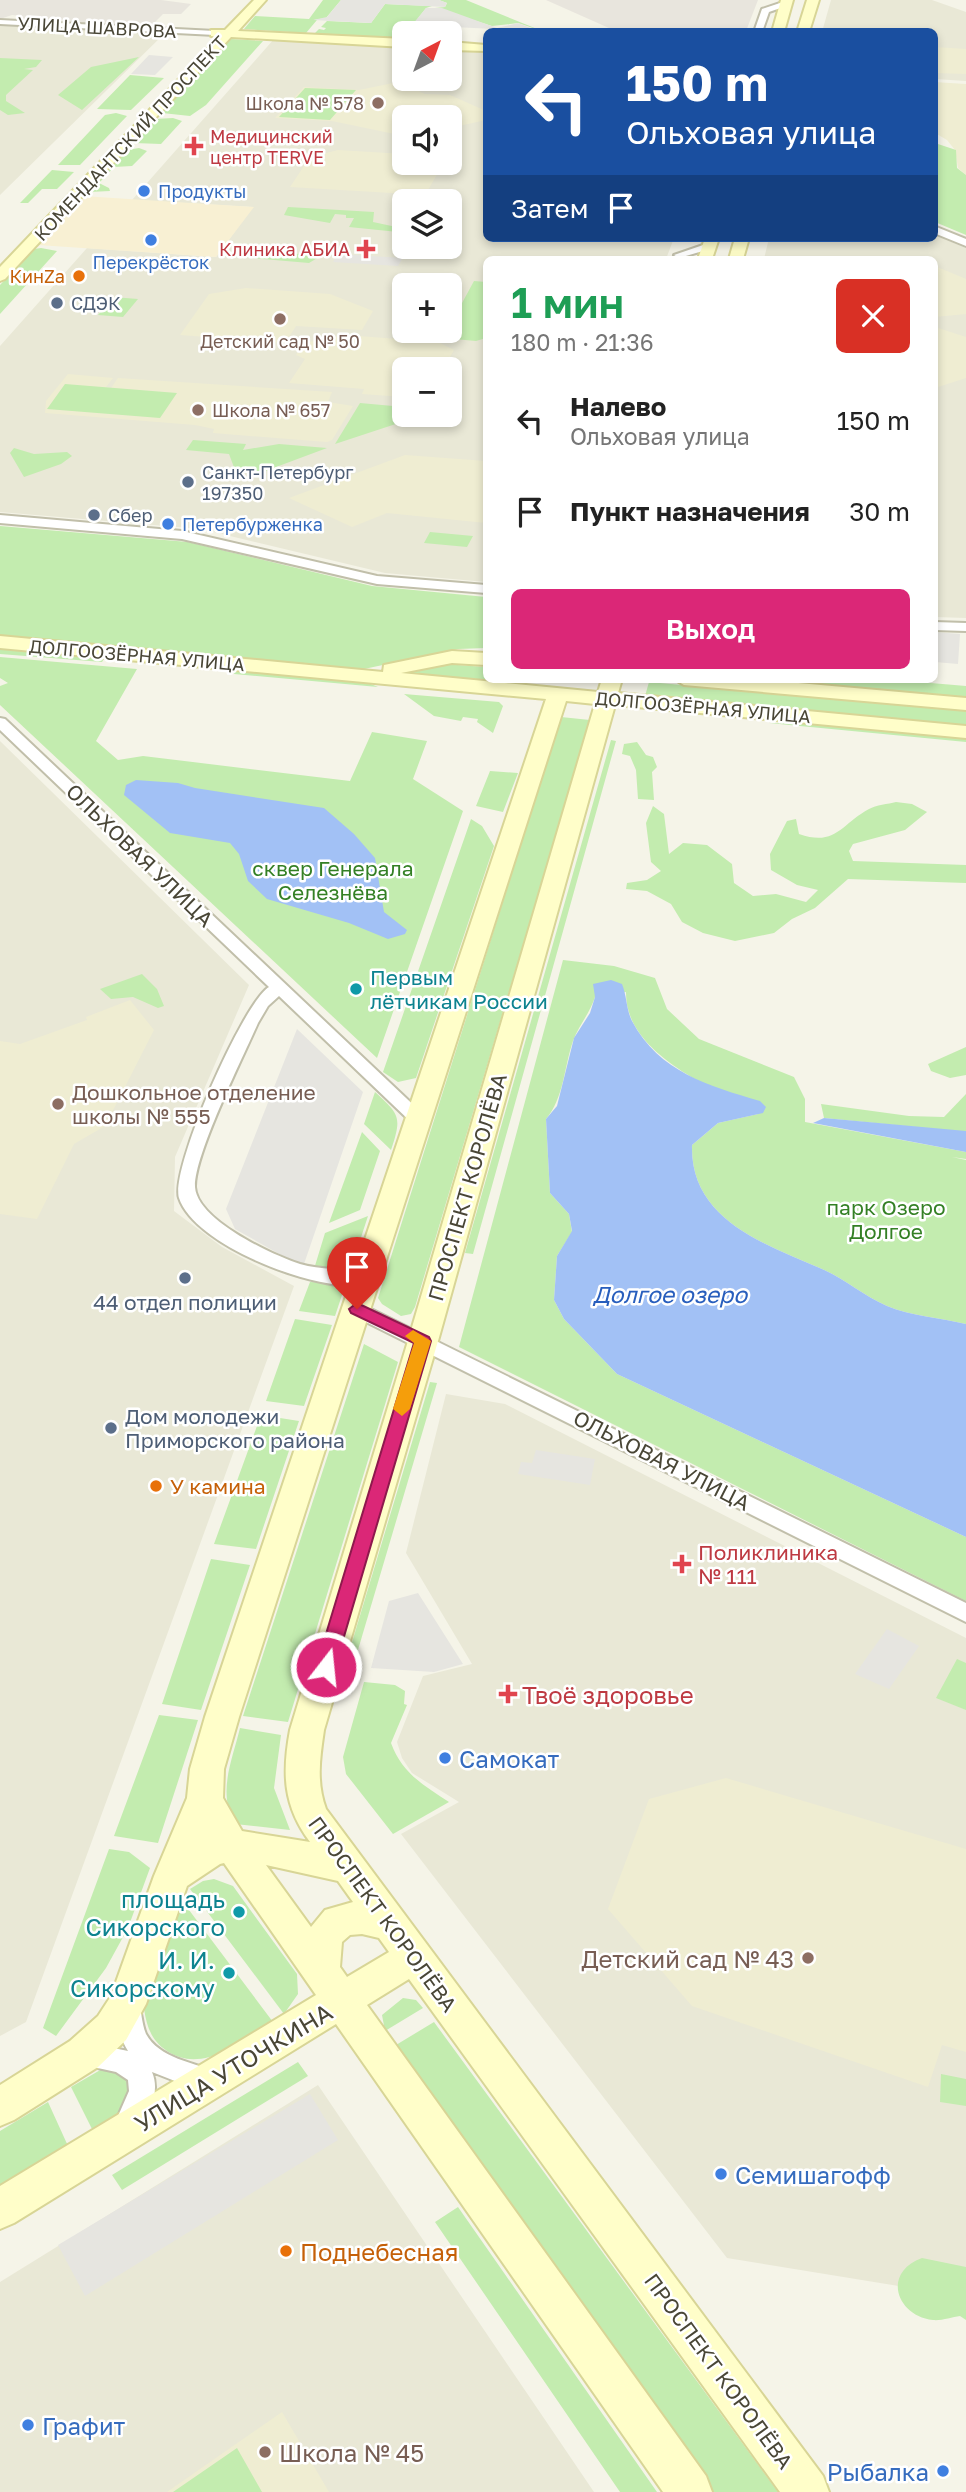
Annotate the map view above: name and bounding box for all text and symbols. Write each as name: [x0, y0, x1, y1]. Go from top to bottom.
street label: УЛИЦА ШАВРОВА: [17, 12, 177, 42]
north arrow: [392, 21, 462, 91]
map controls: [392, 21, 462, 427]
street label: КОМЕНДАНТСКИЙ ПРОСПЕКТ: [29, 31, 231, 245]
text: 150 m: [626, 53, 768, 112]
icon: left: [511, 56, 602, 147]
place label: Школа № 578: [246, 92, 364, 114]
marker: Школа № 578: [370, 95, 386, 111]
button: sound: [392, 105, 462, 175]
text: Ольховая улица: [626, 113, 876, 151]
place label: Медицинский центр TERVE: [210, 125, 333, 168]
marker: Медицинский центр TERVE: [184, 136, 204, 156]
place label: Продукты: [158, 180, 246, 202]
marker: Продукты: [136, 183, 152, 199]
button: layers: [392, 189, 462, 259]
icon: arrive: [602, 189, 640, 227]
text: Затем: [511, 193, 588, 224]
marker: Перекрёсток: [143, 232, 159, 248]
place label: Клиника АБИА: [219, 238, 350, 260]
marker: Клиника АБИА: [356, 239, 376, 259]
place label: Перекрёсток: [93, 251, 209, 273]
place label: КинZa: [9, 265, 65, 287]
marker: КинZa: [71, 268, 87, 284]
button: +: [392, 273, 462, 343]
text: 1 мин: [511, 277, 624, 327]
button: close: [836, 279, 910, 353]
place label: СДЭК: [71, 292, 121, 314]
marker: СДЭК: [49, 295, 65, 311]
marker: Детский сад № 50: [272, 311, 288, 327]
text: 180 m · 21:36: [511, 328, 654, 356]
place label: Детский сад № 50: [200, 330, 360, 352]
button: −: [392, 357, 462, 427]
text: Налево: [570, 391, 666, 422]
place label: Школа № 657: [212, 399, 330, 421]
marker: Школа № 657: [190, 402, 206, 418]
icon: left: [511, 402, 549, 440]
text: 150 m: [837, 405, 910, 436]
text: Ольховая улица: [570, 422, 750, 450]
place label: Санкт-Петербург 197350: [202, 461, 354, 504]
marker: Санкт-Петербург 197350: [180, 474, 196, 490]
icon: arrive: [511, 493, 549, 531]
text: Пункт назначения: [570, 496, 810, 527]
text: 30 m: [849, 496, 910, 527]
place label: Сбер: [108, 504, 152, 526]
marker: Сбер: [86, 507, 102, 523]
place label: Петербурженка: [182, 513, 323, 535]
marker: Петербурженка: [160, 516, 176, 532]
button: Выход: [511, 589, 910, 669]
street label: ДОЛГООЗЁРНАЯ УЛИЦА: [28, 635, 246, 675]
street label: ДОЛГООЗЁРНАЯ УЛИЦА: [594, 687, 812, 727]
street label: ОЛЬХОВАЯ УЛИЦА: [61, 778, 219, 932]
park label: сквер Генерала Селезнёва: [252, 855, 414, 905]
place label: Первым лётчикам России: [370, 964, 548, 1014]
marker: Первым лётчикам России: [348, 981, 364, 997]
street label: ПРОСПЕКТ КОРОЛЁВА: [422, 1070, 512, 1304]
place label: Дошкольное отделение школы № 555: [72, 1079, 316, 1129]
marker: Дошкольное отделение школы № 555: [50, 1096, 66, 1112]
park label: парк Озеро Долгое: [827, 1194, 945, 1244]
pin: [327, 1237, 387, 1309]
icon: arrive: [338, 1248, 376, 1286]
marker: 44 отдел полиции: [177, 1270, 193, 1286]
water label: Долгое озеро: [592, 1280, 748, 1308]
place label: 44 отдел полиции: [93, 1289, 277, 1315]
place label: Дом молодежи Приморского района: [125, 1403, 345, 1453]
street label: ОЛЬХОВАЯ УЛИЦА: [569, 1404, 755, 1516]
marker: Дом молодежи Приморского района: [103, 1420, 119, 1436]
place label: У камина: [170, 1473, 266, 1499]
marker: У камина: [148, 1478, 164, 1494]
place label: Поликлиника № 111: [698, 1539, 838, 1589]
marker: Поликлиника № 111: [672, 1554, 692, 1574]
position arrow: [289, 1630, 363, 1704]
place label: Твоё здоровье: [522, 1680, 694, 1709]
marker: Твоё здоровье: [500, 1686, 516, 1702]
place label: Самокат: [459, 1744, 559, 1773]
marker: Самокат: [437, 1750, 453, 1766]
street label: ПРОСПЕКТ КОРОЛЁВА: [303, 1811, 463, 2017]
place label: площадь Сикорского: [86, 1884, 225, 1941]
marker: площадь Сикорского: [231, 1904, 247, 1920]
place label: Детский сад № 43: [581, 1944, 794, 1973]
place label: И. И. Сикорскому: [70, 1945, 215, 2002]
marker: Детский сад № 43: [800, 1950, 816, 1966]
marker: И. И. Сикорскому: [221, 1965, 237, 1981]
street label: УЛИЦА УТОЧКИНА: [129, 1996, 337, 2138]
place label: Семишагофф: [735, 2160, 891, 2189]
marker: Семишагофф: [713, 2166, 729, 2182]
place label: Поднебесная: [300, 2237, 458, 2266]
marker: Поднебесная: [278, 2243, 294, 2259]
street label: ПРОСПЕКТ КОРОЛЁВА: [639, 2268, 799, 2474]
place label: Графит: [42, 2411, 126, 2440]
marker: Графит: [20, 2417, 36, 2433]
place label: Школа № 45: [279, 2438, 424, 2467]
marker: Школа № 45: [257, 2444, 273, 2460]
place label: Рыбалка: [827, 2457, 929, 2486]
marker: Рыбалка: [935, 2463, 951, 2479]

